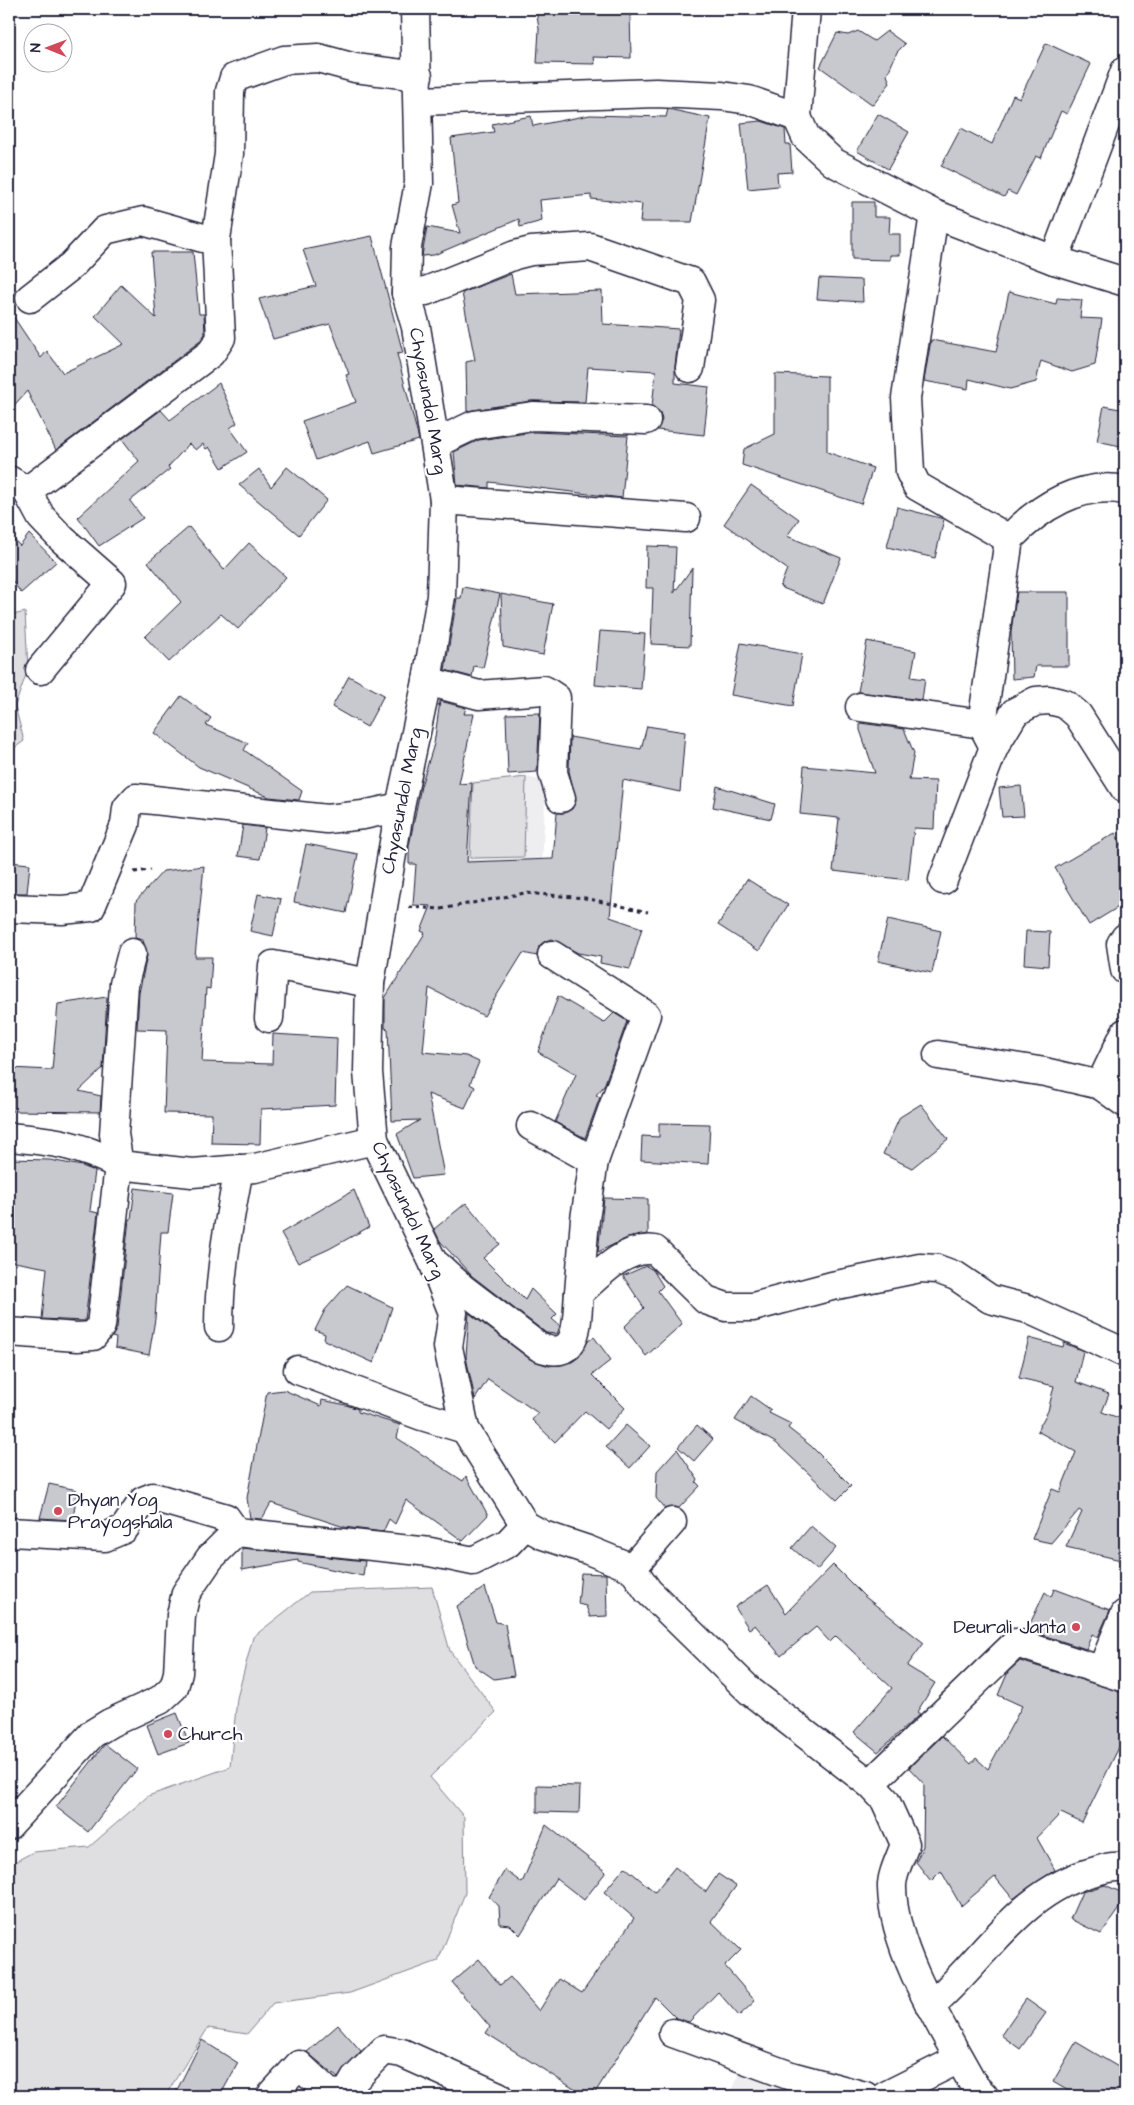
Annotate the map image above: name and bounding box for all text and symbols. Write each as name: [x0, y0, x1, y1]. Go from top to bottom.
north arrow: [22, 22, 72, 72]
text: N: [26, 43, 46, 52]
street label: Chyasundol Marg: [401, 326, 454, 477]
street label: Chyasundol Marg: [375, 725, 430, 877]
street label: Chyasundol Marg: [364, 1137, 452, 1284]
place label: Dhyan Yog Prayogshala: [68, 1487, 173, 1537]
marker: Dhyan Yog Prayogshala: [52, 1505, 64, 1517]
place label: Deurali Janta: [954, 1614, 1066, 1641]
marker: Deurali Janta: [1070, 1621, 1082, 1633]
place label: Church: [178, 1721, 243, 1748]
marker: Church: [162, 1728, 174, 1740]

